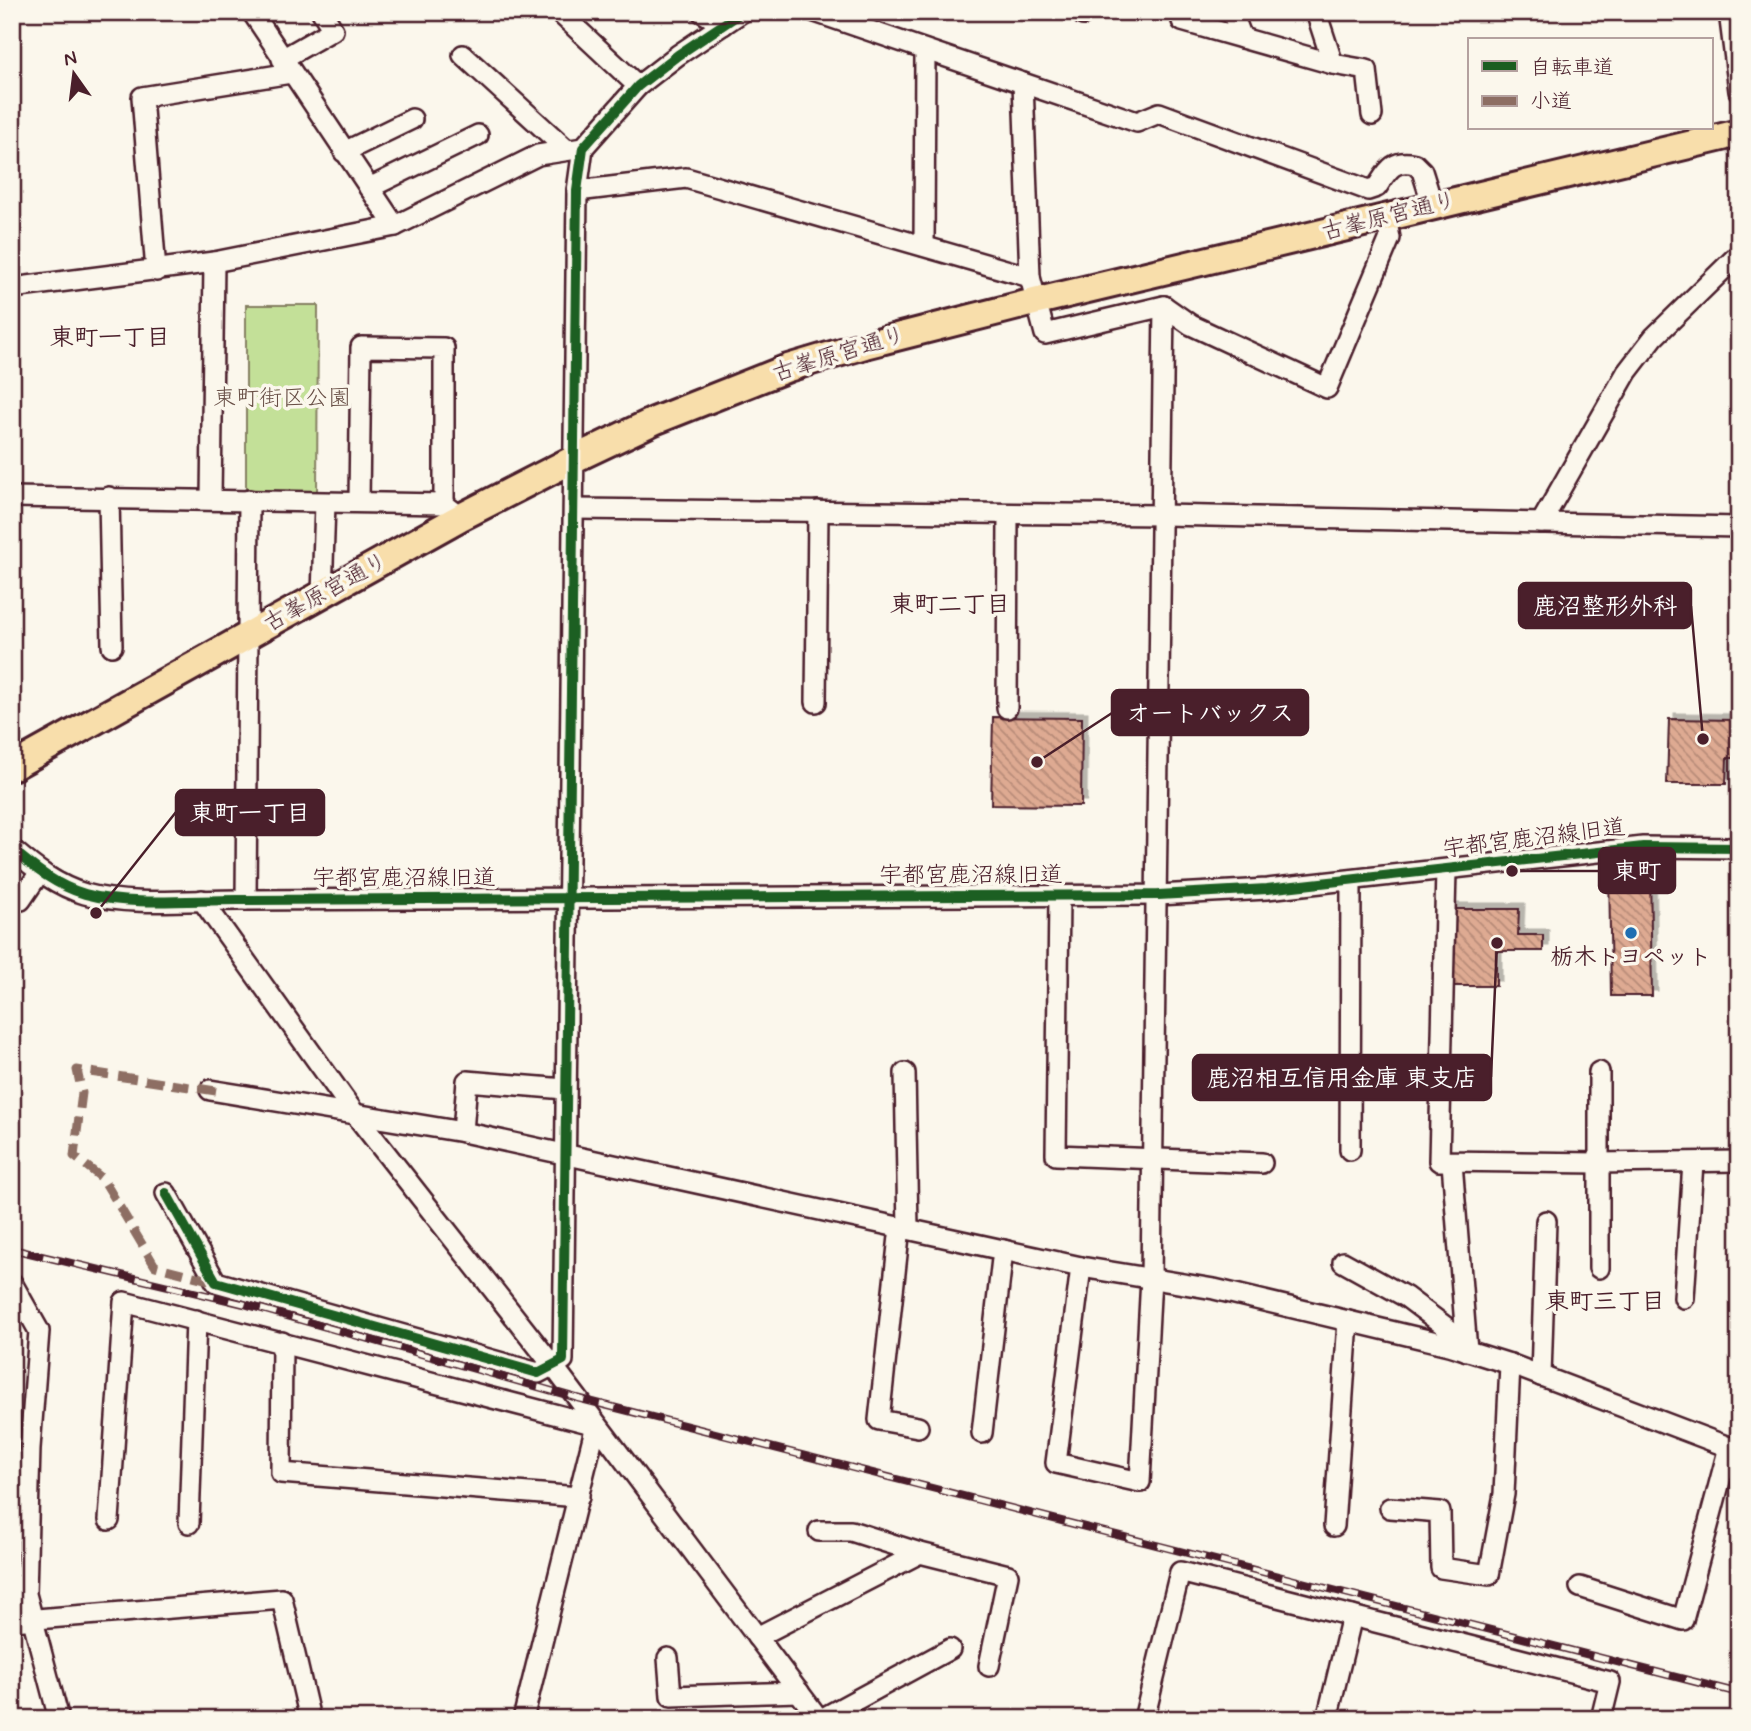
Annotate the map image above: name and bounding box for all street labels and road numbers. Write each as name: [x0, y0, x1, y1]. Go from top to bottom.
street label: 古峯原宮通り: [1318, 186, 1460, 248]
street label: 古峯原宮通り: [769, 320, 909, 390]
street label: 古峯原宮通り: [258, 546, 394, 640]
street label: 宇都宮鹿沼線旧道: [1441, 813, 1627, 865]
street label: 宇都宮鹿沼線旧道: [879, 861, 1063, 891]
street label: 宇都宮鹿沼線旧道: [312, 864, 496, 894]

